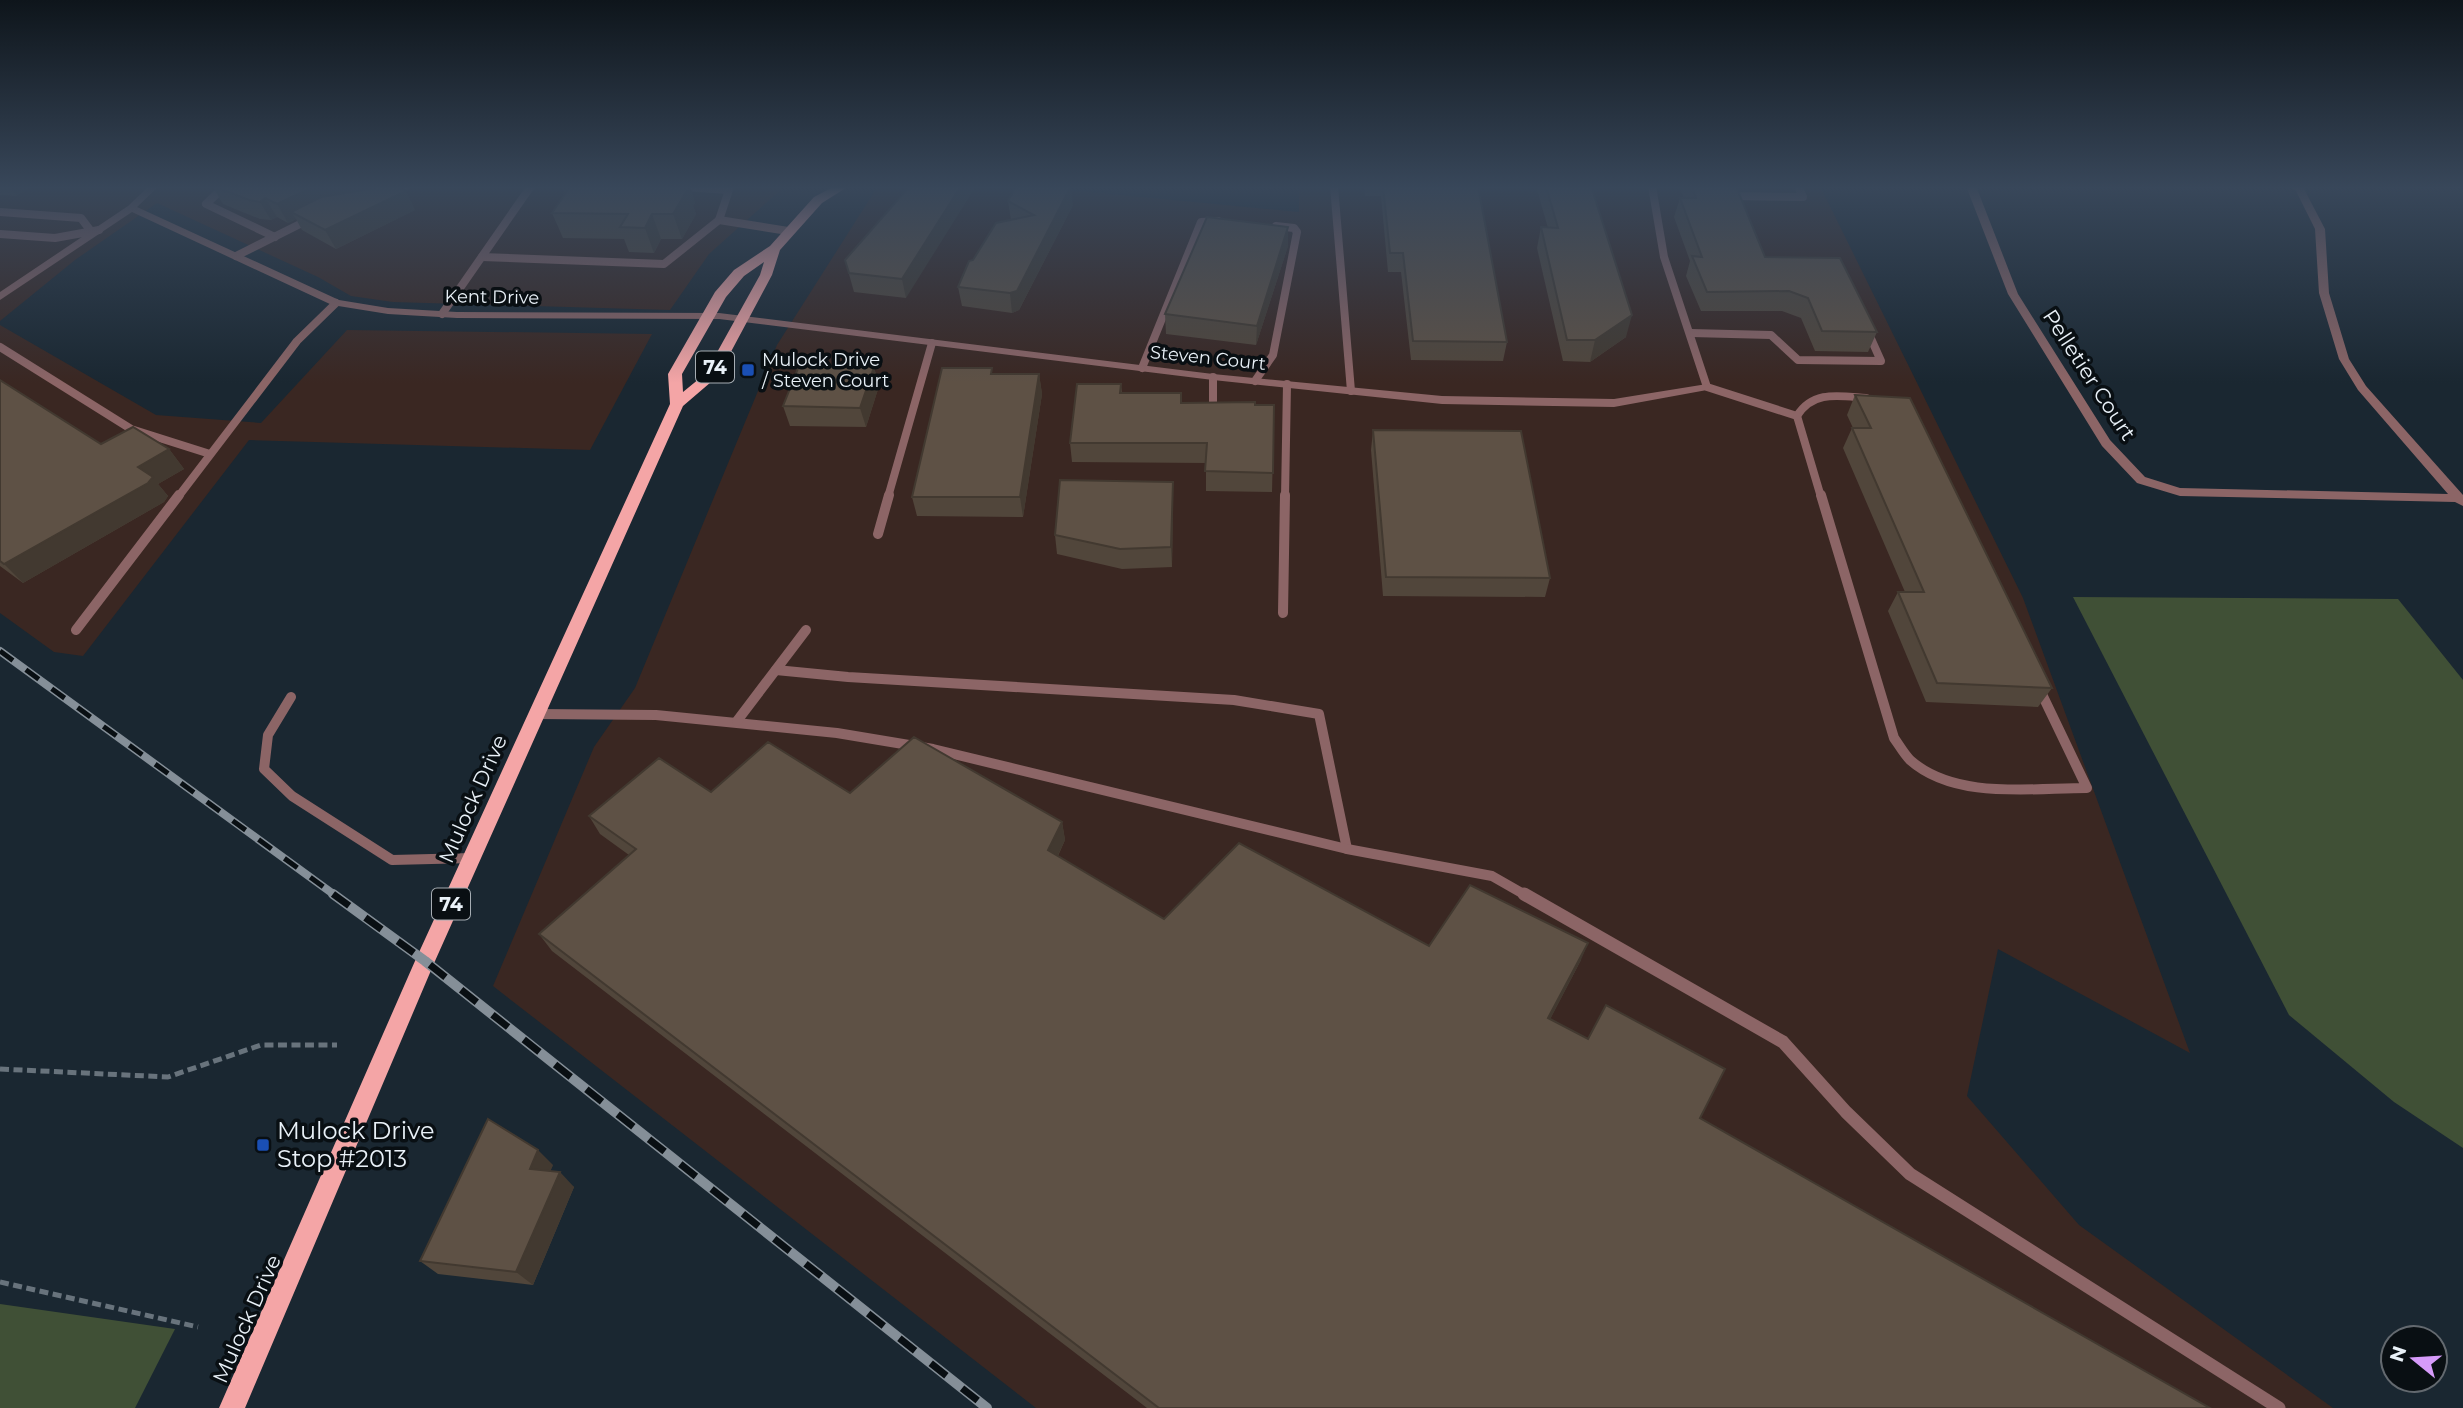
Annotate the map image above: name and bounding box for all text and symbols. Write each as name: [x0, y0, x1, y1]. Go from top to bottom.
street label: Kent Drive: [445, 285, 540, 309]
street label: Pelletier Court: [2038, 305, 2141, 445]
street label: Steven Court: [1149, 341, 1267, 375]
place label: Mulock Drive / Steven Court: [761, 349, 889, 392]
road number: 74: [696, 352, 734, 382]
marker: Mulock Drive / Steven Court: [740, 362, 756, 378]
street label: Mulock Drive: [433, 731, 512, 867]
road number: 74: [432, 888, 470, 920]
place label: Mulock Drive Stop #2013: [277, 1116, 434, 1173]
marker: Mulock Drive Stop #2013: [255, 1137, 271, 1153]
street label: Mulock Drive: [207, 1251, 286, 1387]
north arrow: [2379, 1324, 2449, 1394]
text: N: [2385, 1343, 2412, 1365]

